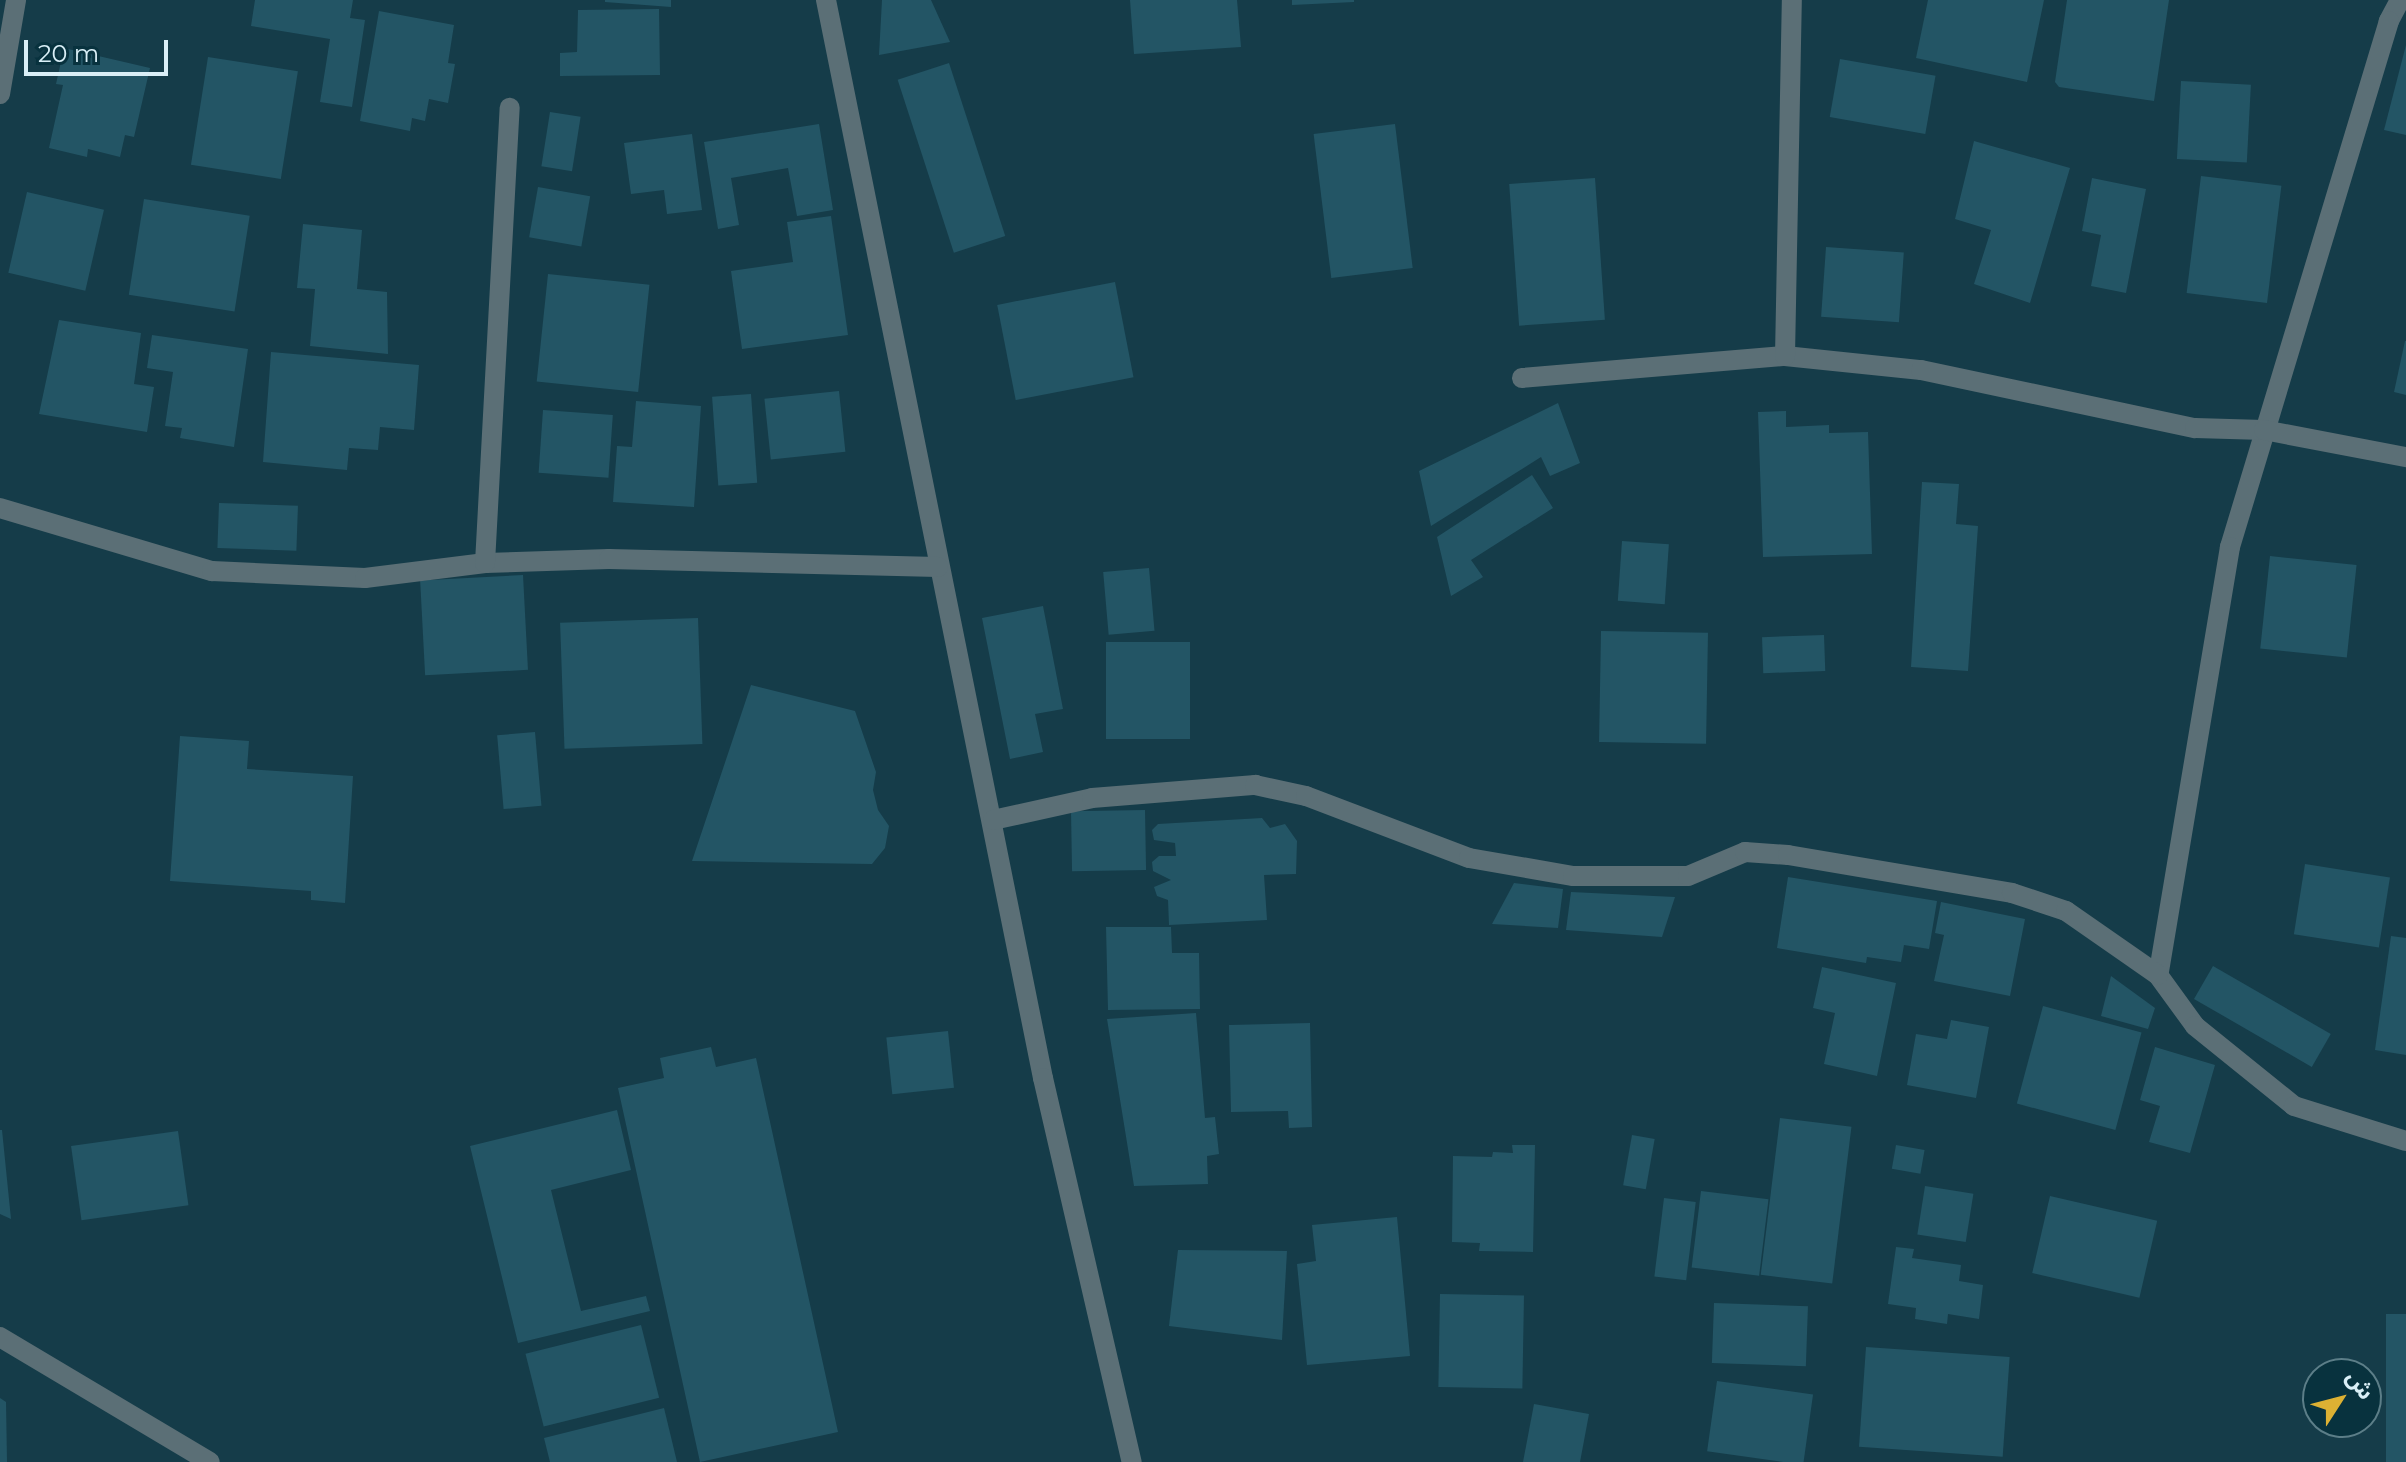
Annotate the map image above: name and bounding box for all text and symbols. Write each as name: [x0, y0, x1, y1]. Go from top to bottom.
scale bar: [28, 24, 172, 74]
text: 20 m: [38, 39, 99, 68]
north arrow: [2302, 1358, 2382, 1438]
text: ش: [2340, 1365, 2380, 1405]

